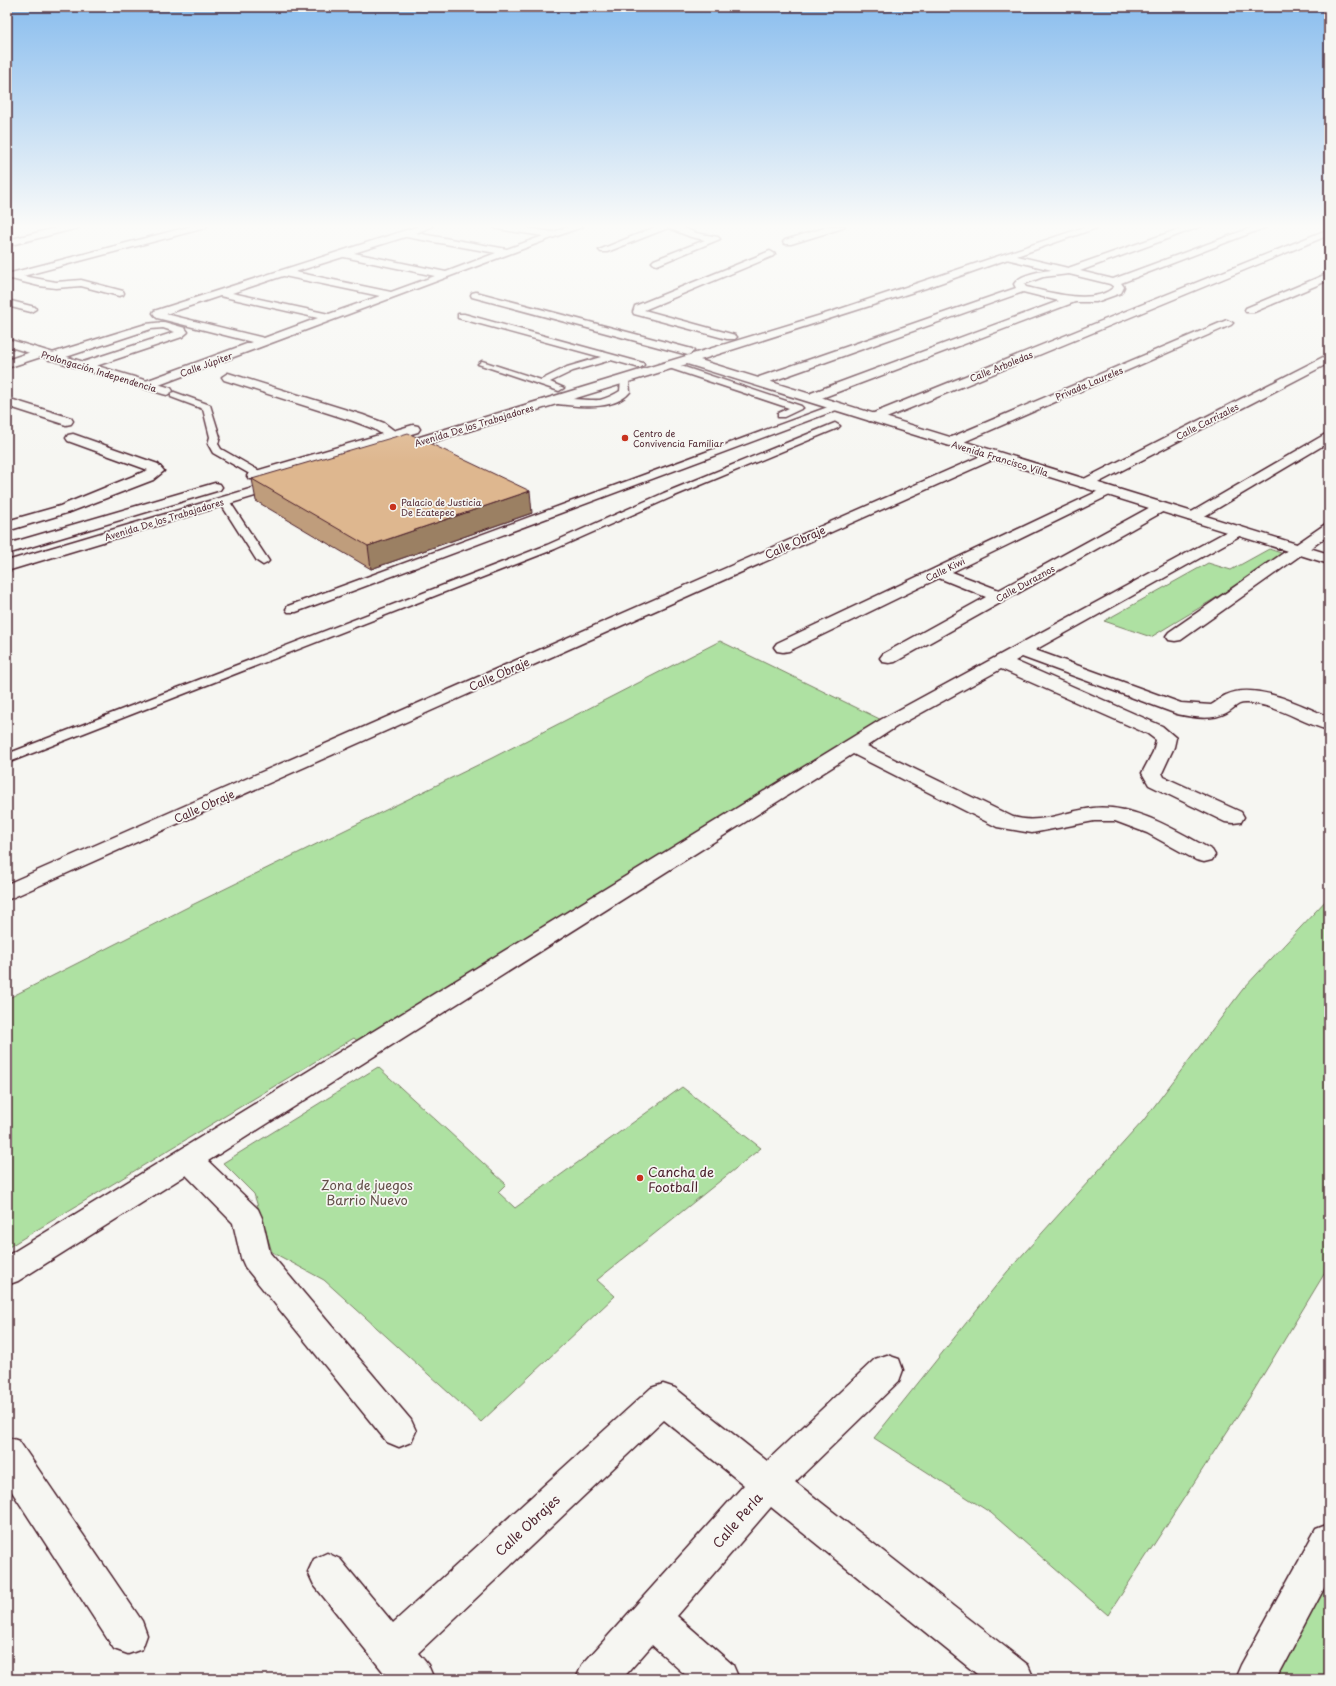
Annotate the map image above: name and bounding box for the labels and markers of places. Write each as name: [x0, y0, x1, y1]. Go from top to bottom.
place label: Centro de Convivencia Familiar: [633, 426, 724, 450]
marker: Centro de Convivencia Familiar: [620, 433, 630, 443]
place label: Palacio de Justicia De Ecatepec: [401, 495, 482, 519]
marker: Palacio de Justicia De Ecatepec: [388, 502, 398, 512]
place label: Cancha de Football: [648, 1162, 714, 1196]
marker: Cancha de Football: [635, 1173, 645, 1183]

